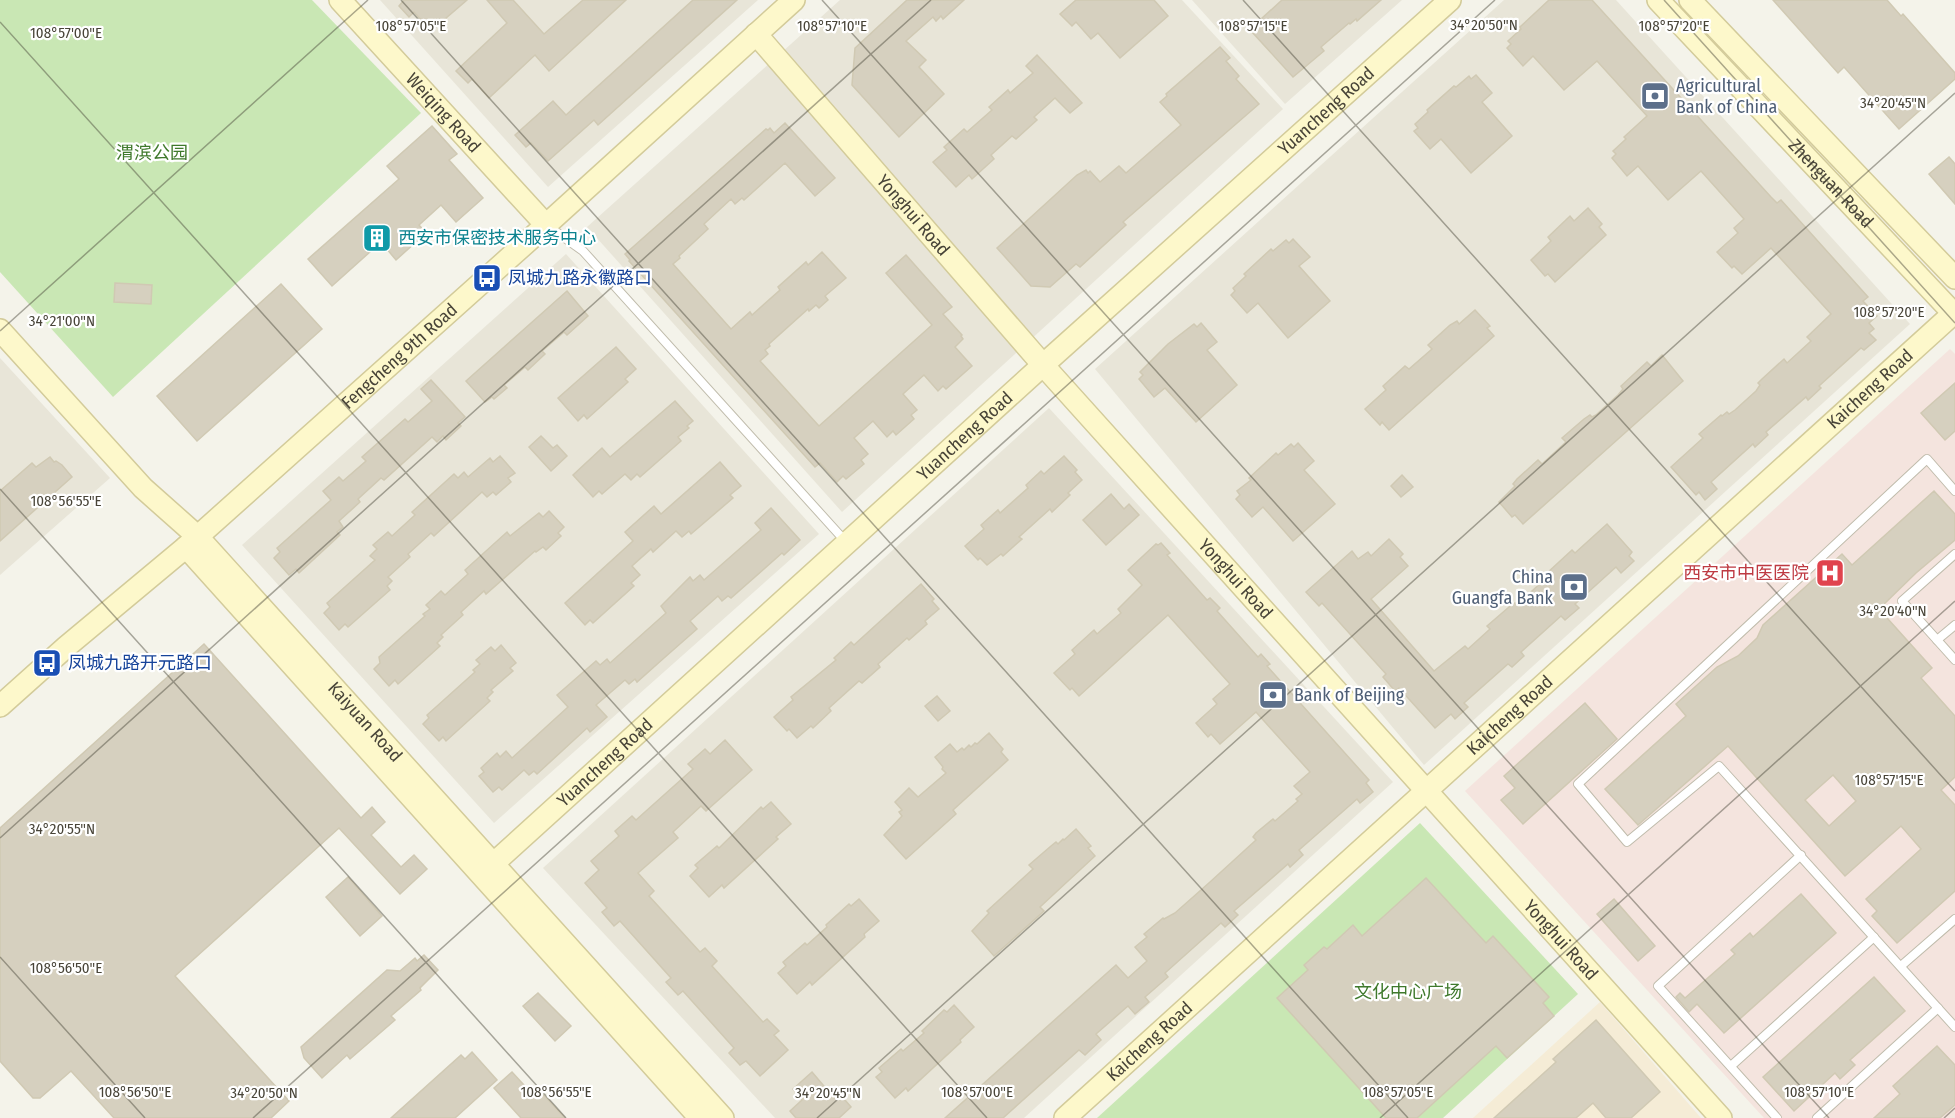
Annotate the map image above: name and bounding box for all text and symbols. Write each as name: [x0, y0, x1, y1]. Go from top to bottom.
text: 34°20'50"N: [1450, 16, 1518, 34]
text: 108°57'05"E: [376, 17, 446, 35]
text: 108°57'10"E: [797, 17, 867, 35]
text: 108°57'15"E: [1218, 17, 1288, 35]
text: 108°57'20"E: [1639, 17, 1710, 35]
text: 108°57'00"E: [30, 24, 102, 42]
street label: Yuancheng Road: [1274, 62, 1379, 160]
street label: Weiqing Road: [401, 68, 485, 157]
place label: Agricultural Bank of China: [1676, 75, 1777, 118]
bank icon: Agricultural Bank of China: [1639, 80, 1671, 112]
text: 34°20'45"N: [1860, 94, 1926, 112]
street label: Zhenguan Road: [1784, 134, 1878, 232]
park label: 渭滨公园: [116, 142, 188, 164]
street label: Yonghui Road: [872, 170, 954, 260]
building icon: 西安市保密技术服务中心: [361, 222, 393, 254]
place label: 西安市保密技术服务中心: [398, 227, 596, 249]
bus stop icon: 凤城九路永徽路口: [471, 262, 503, 294]
place label: 凤城九路永徽路口: [508, 267, 652, 289]
street label: Fengcheng 9th Road: [337, 299, 462, 414]
text: 108°57'20"E: [1854, 303, 1925, 321]
text: 34°21'00"N: [29, 312, 95, 330]
street label: Kaicheng Road: [1822, 344, 1918, 434]
street label: Yuancheng Road: [912, 387, 1017, 485]
text: 108°56'55"E: [30, 492, 102, 510]
street label: Yonghui Road: [1194, 534, 1277, 624]
hospital icon: 西安市中医医院: [1814, 557, 1846, 589]
place label: 西安市中医医院: [1683, 562, 1809, 584]
place label: China Guangfa Bank: [1452, 566, 1554, 609]
bank icon: China Guangfa Bank: [1558, 571, 1590, 603]
text: 34°20'40"N: [1859, 602, 1927, 620]
bus stop icon: 凤城九路开元路口: [31, 647, 63, 679]
place label: 凤城九路开元路口: [68, 652, 212, 674]
street label: Kaicheng Road: [1462, 671, 1557, 760]
street label: Kaiyuan Road: [323, 677, 407, 766]
bank icon: Bank of Beijing: [1257, 679, 1289, 711]
place label: Bank of Beijing: [1294, 684, 1405, 706]
street label: Yuancheng Road: [553, 713, 657, 811]
text: 108°57'15"E: [1854, 771, 1924, 789]
text: 34°20'55"N: [29, 820, 95, 838]
street label: Yonghui Road: [1519, 895, 1603, 985]
text: 108°56'50"E: [30, 959, 102, 977]
park label: 文化中心广场: [1354, 981, 1462, 1003]
street label: Kaicheng Road: [1102, 997, 1197, 1086]
text: 108°56'50"E: [99, 1083, 171, 1101]
text: 108°56'55"E: [520, 1083, 592, 1101]
text: 108°57'00"E: [941, 1083, 1013, 1101]
text: 108°57'05"E: [1363, 1083, 1433, 1101]
text: 108°57'10"E: [1784, 1083, 1854, 1101]
text: 34°20'50"N: [230, 1084, 298, 1102]
text: 34°20'45"N: [795, 1084, 861, 1102]

